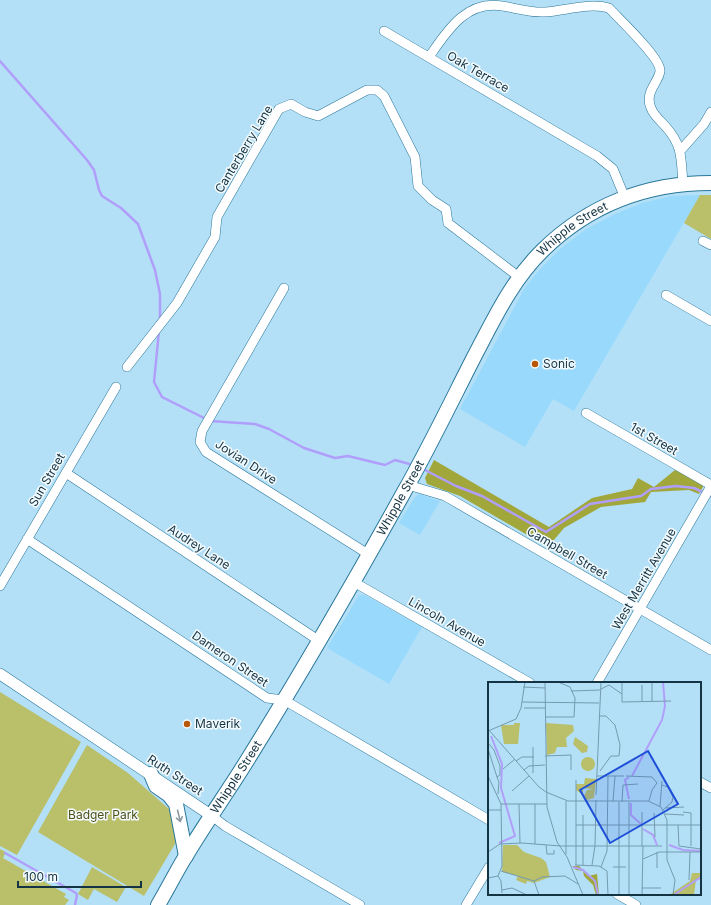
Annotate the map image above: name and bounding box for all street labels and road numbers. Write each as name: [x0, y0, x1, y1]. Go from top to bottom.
street label: Oak Terrace: [444, 48, 512, 95]
street label: Canterberry Lane: [211, 102, 276, 195]
street label: Whipple Street: [533, 198, 610, 259]
street label: 1st Street: [628, 419, 681, 458]
street label: Jovian Drive: [213, 436, 280, 487]
street label: Sun Street: [25, 450, 68, 509]
street label: Whipple Street: [373, 457, 427, 538]
street label: Audrey Lane: [165, 521, 233, 572]
street label: Campbell Street: [524, 523, 610, 582]
street label: West Merritt Avenue: [608, 525, 679, 632]
street label: Lincoln Avenue: [406, 593, 488, 650]
street label: Dameron Street: [189, 628, 271, 690]
street label: Whipple Street: [207, 738, 265, 816]
street label: Ruth Street: [145, 751, 206, 798]

